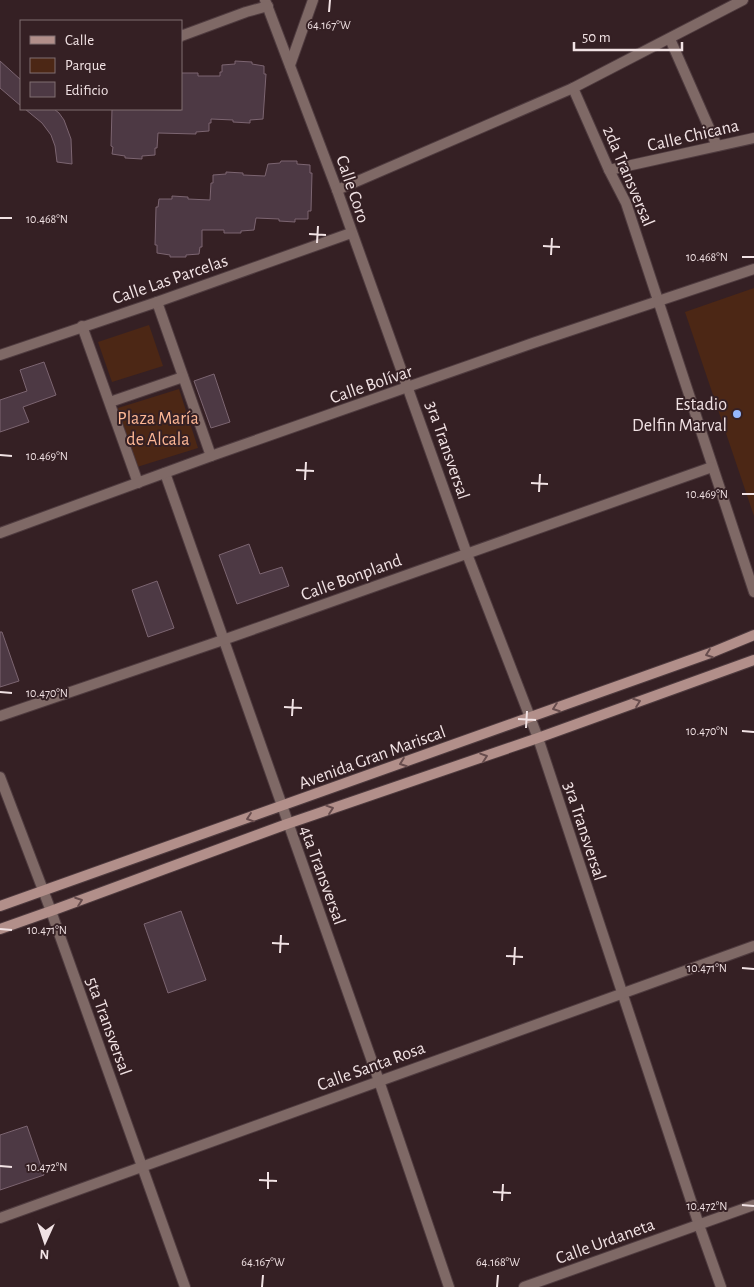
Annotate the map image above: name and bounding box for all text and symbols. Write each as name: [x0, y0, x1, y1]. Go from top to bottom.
text: 64.167°W: [307, 19, 351, 31]
legend: [20, 20, 182, 110]
scale bar: [574, 20, 682, 52]
text: 50 m: [582, 30, 611, 45]
text: Calle: [65, 33, 94, 48]
text: Parque: [65, 58, 106, 73]
text: Edificio: [65, 83, 108, 98]
street label: Calle Chicana: [646, 117, 741, 155]
street label: 2da Transversal: [599, 124, 657, 229]
street label: Calle Coro: [332, 153, 372, 226]
text: 10.468°N: [26, 213, 68, 225]
text: 10.468°N: [686, 251, 728, 263]
street label: Calle Las Parcelas: [110, 252, 230, 308]
street label: Calle Bolívar: [328, 362, 415, 407]
place label: Estadio Delfin Marval: [632, 396, 727, 435]
street label: 3ra Transversal: [422, 399, 472, 502]
marker: Estadio Delfin Marval: [731, 408, 743, 420]
park label: Plaza María de Alcala: [117, 410, 199, 449]
text: 10.469°N: [26, 450, 68, 462]
text: 10.469°N: [686, 488, 728, 500]
street label: Calle Bonpland: [299, 551, 404, 604]
one-way arrow: [705, 648, 714, 658]
text: 10.470°N: [26, 687, 68, 699]
one-way arrow: [632, 698, 641, 708]
one-way arrow: [552, 702, 560, 712]
street label: Avenida Gran Mariscal: [296, 723, 448, 793]
text: 10.470°N: [686, 725, 728, 737]
one-way arrow: [479, 752, 488, 762]
one-way arrow: [399, 757, 407, 767]
street label: 3ra Transversal: [560, 780, 608, 883]
one-way arrow: [326, 805, 334, 815]
one-way arrow: [246, 812, 254, 822]
street label: 4ta Transversal: [296, 823, 348, 927]
one-way arrow: [74, 897, 83, 907]
text: 10.471°N: [27, 924, 67, 936]
text: 10.471°N: [687, 962, 727, 974]
street label: 5ta Transversal: [82, 975, 134, 1078]
street label: Calle Santa Rosa: [315, 1039, 428, 1095]
text: 10.472°N: [26, 1161, 68, 1173]
text: 10.472°N: [686, 1200, 728, 1212]
street label: Calle Urdaneta: [554, 1216, 657, 1268]
north arrow: [20, 1217, 70, 1267]
text: N: [39, 1247, 50, 1261]
text: 64.167°W: [241, 1256, 285, 1268]
text: 64.168°W: [476, 1256, 520, 1268]

